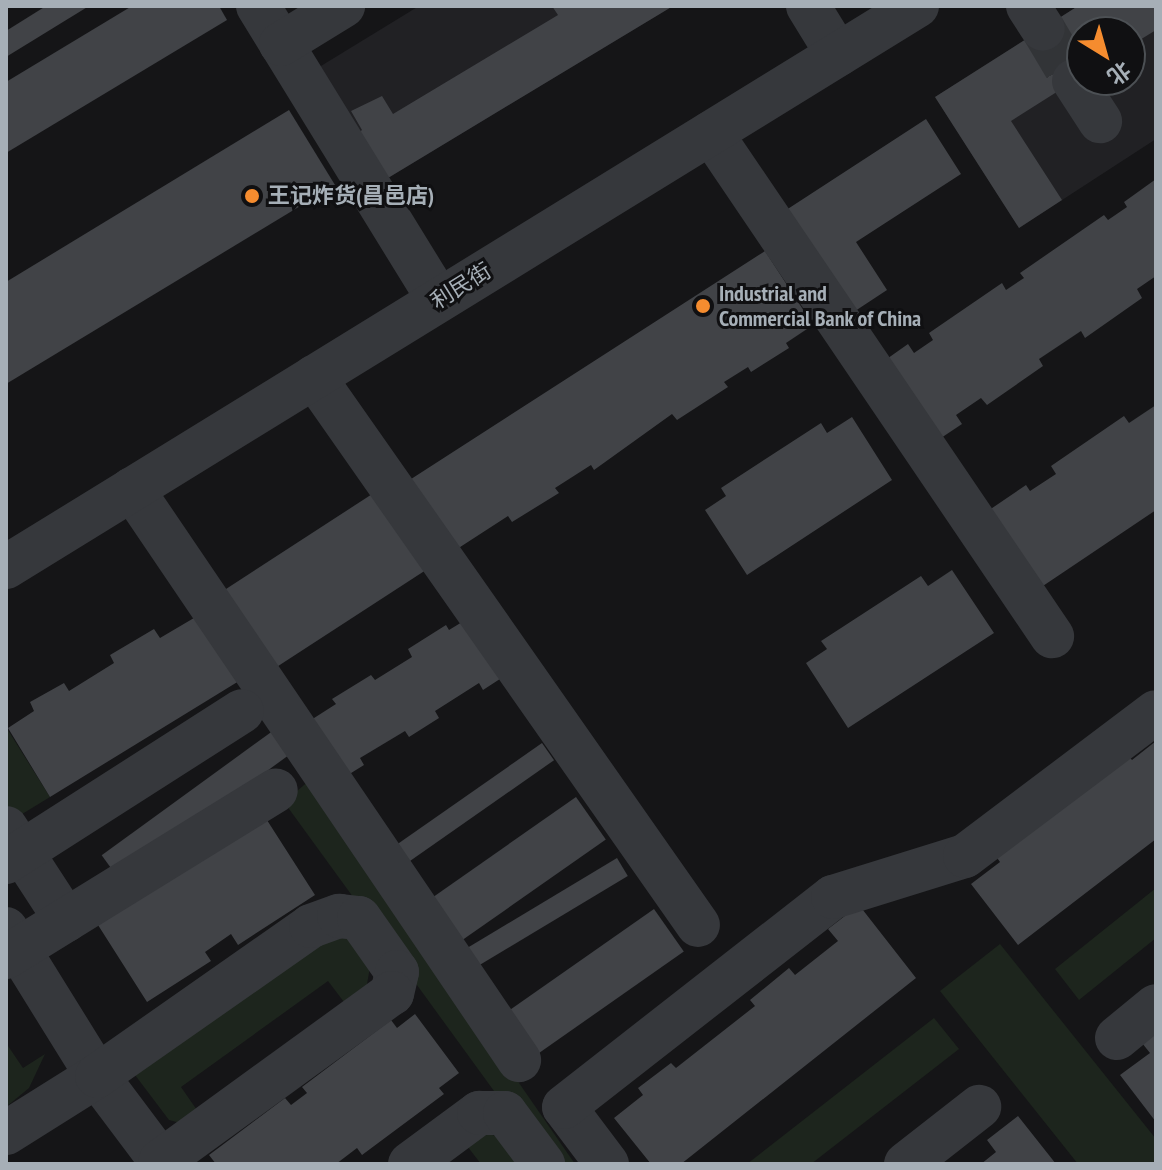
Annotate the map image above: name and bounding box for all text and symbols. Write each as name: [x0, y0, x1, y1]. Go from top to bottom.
north arrow: [1066, 16, 1146, 96]
text: 北: [1102, 56, 1136, 91]
place label: 王记炸货(昌邑店): [268, 183, 434, 209]
marker: 王记炸货(昌邑店): [243, 187, 261, 205]
street label: 利民街: [426, 257, 496, 315]
place label: Industrial and Commercial Bank of China: [719, 280, 922, 332]
marker: Industrial and Commercial Bank of China: [694, 297, 712, 315]

